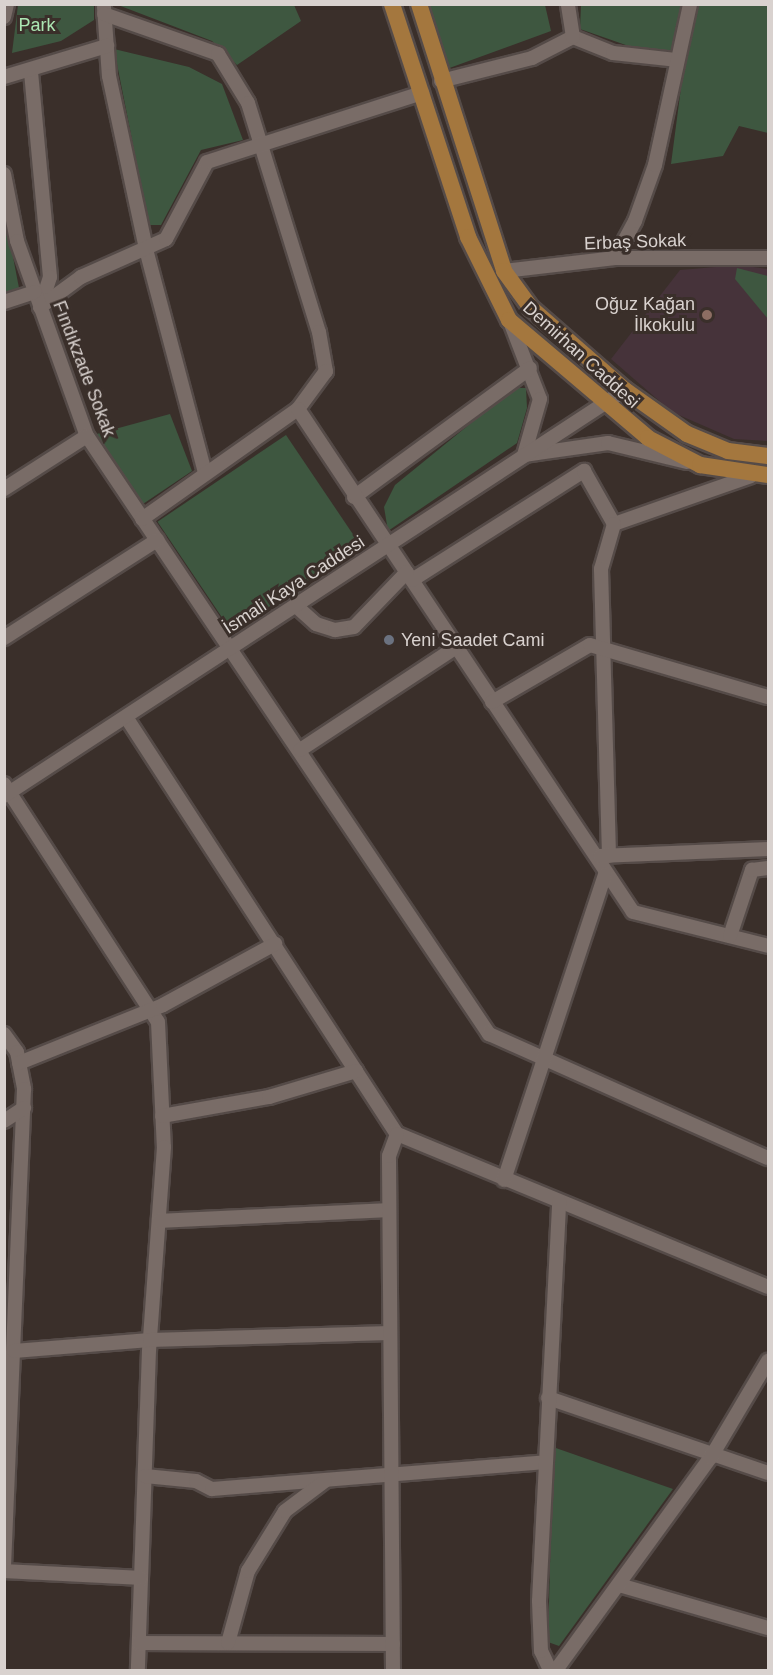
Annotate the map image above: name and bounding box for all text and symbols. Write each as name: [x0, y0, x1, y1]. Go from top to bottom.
park label: Park: [18, 14, 56, 36]
street label: Erbaş Sokak: [584, 229, 686, 255]
place label: Oğuz Kağan İlkokulu: [595, 294, 695, 336]
street label: Demirhan Caddesi: [518, 297, 644, 413]
street label: Fındıkzade Sokak: [48, 298, 120, 440]
marker: Oğuz Kağan İlkokulu: [700, 308, 714, 322]
street label: İsmali Kaya Caddesi: [219, 531, 369, 639]
place label: Yeni Saadet Cami: [401, 629, 544, 651]
marker: Yeni Saadet Cami: [382, 633, 396, 647]

